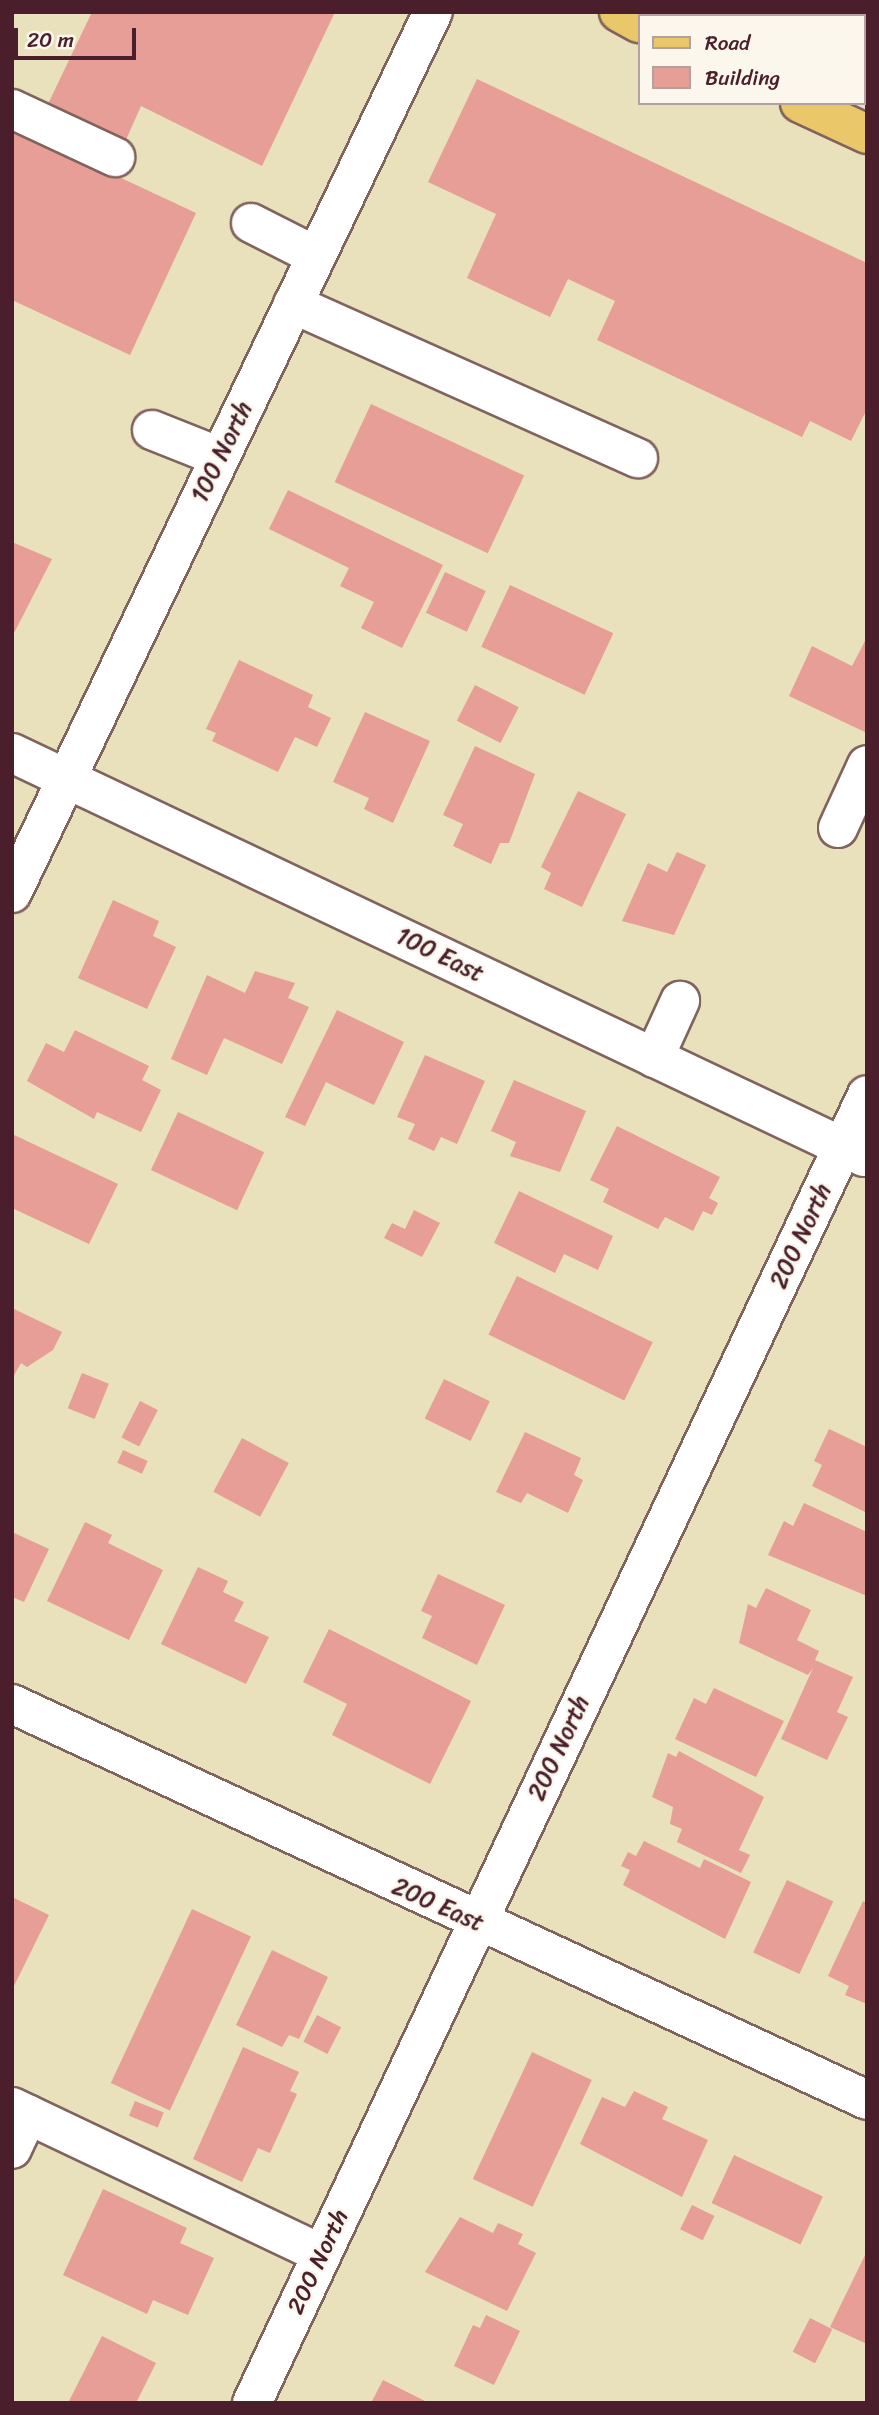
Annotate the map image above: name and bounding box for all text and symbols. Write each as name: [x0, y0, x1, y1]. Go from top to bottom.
scale bar: [18, 14, 140, 58]
legend: [638, 14, 865, 105]
text: 20 m: [27, 21, 74, 59]
text: Road: [705, 24, 750, 62]
text: Building: [705, 59, 780, 97]
street label: 100 North: [185, 397, 259, 507]
street label: 100 East: [392, 922, 488, 988]
street label: 200 North: [764, 1179, 838, 1293]
street label: 200 North: [522, 1691, 596, 1805]
street label: 200 East: [388, 1872, 488, 1938]
street label: 200 North: [281, 2205, 355, 2319]

